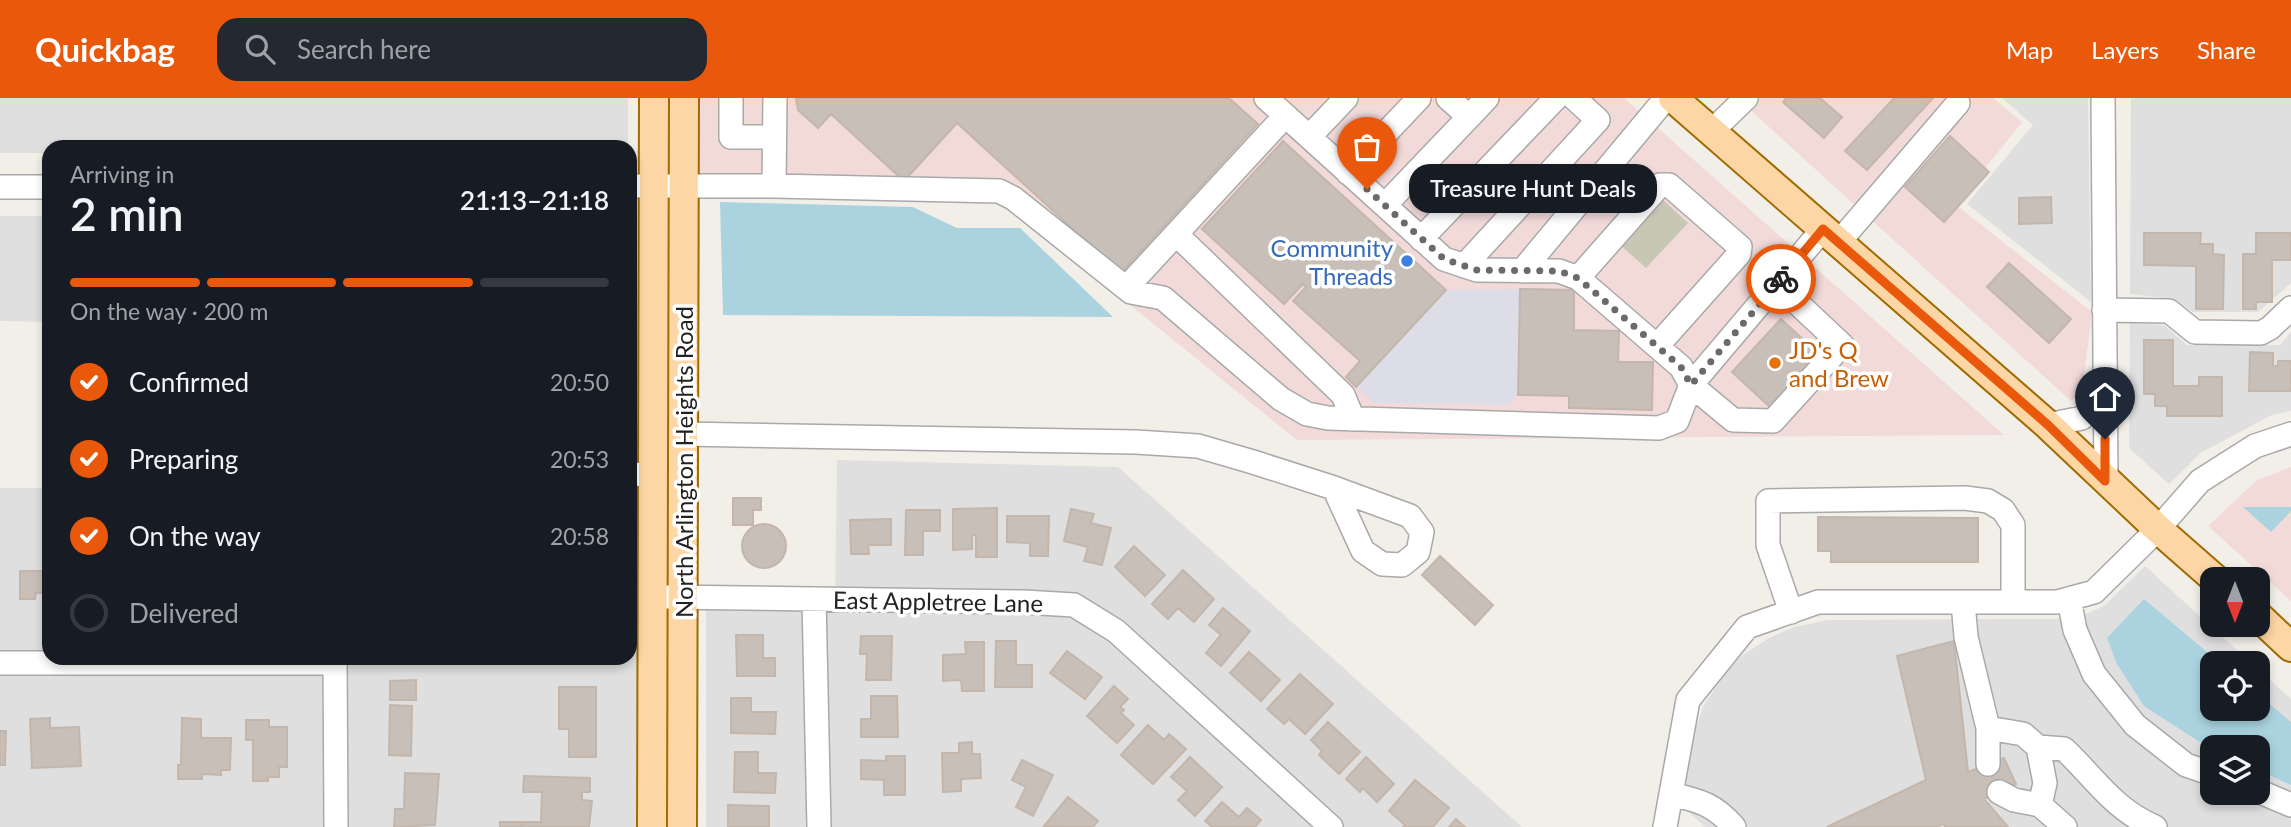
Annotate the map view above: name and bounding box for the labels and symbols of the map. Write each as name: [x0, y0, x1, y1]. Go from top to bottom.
pin: [1337, 117, 1397, 189]
callout: Treasure Hunt Deals: [1409, 164, 1658, 214]
place label: Community Threads: [1271, 233, 1394, 290]
courier: [1746, 244, 1816, 314]
marker: Community Threads: [1399, 253, 1415, 269]
street label: North Arlington Heights Road: [669, 306, 698, 618]
place label: JD's Q and Brew: [1789, 335, 1889, 392]
marker: JD's Q and Brew: [1767, 355, 1783, 371]
pin: [2075, 367, 2135, 439]
north arrow: [2200, 567, 2270, 637]
street label: East Appletree Lane: [833, 585, 1043, 617]

